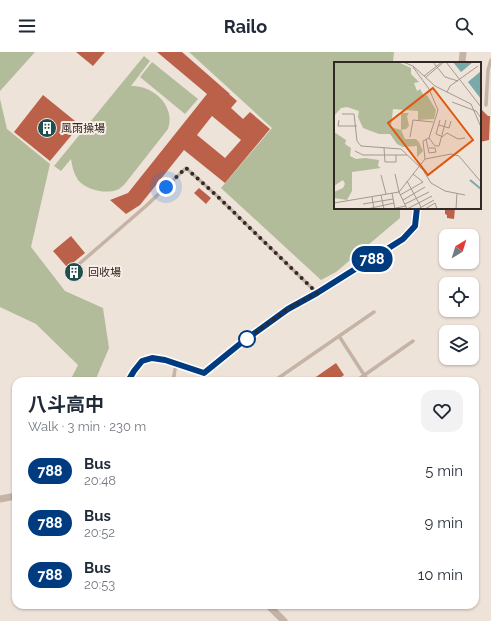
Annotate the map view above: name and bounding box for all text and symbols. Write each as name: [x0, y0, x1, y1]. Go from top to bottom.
icon: menu: [16, 15, 38, 37]
icon: search: [453, 15, 475, 37]
text: Railo: [224, 16, 267, 37]
inset map: [334, 62, 481, 209]
building icon: 風雨操場: [36, 117, 58, 139]
place label: 風雨操場: [61, 122, 105, 135]
your location: [156, 177, 176, 197]
north arrow: [439, 229, 479, 269]
map controls: [439, 229, 479, 365]
line badge: 788: [349, 246, 395, 272]
text: 788: [360, 251, 384, 267]
building icon: 回收場: [63, 261, 85, 283]
place label: 回收場: [88, 266, 121, 279]
button: locate: [439, 277, 479, 317]
button: layers: [439, 325, 479, 365]
unlabelled marker: [238, 330, 256, 348]
button: heart: [421, 390, 463, 432]
text: 八斗高中: [28, 393, 104, 415]
text: Walk · 3 min · 230 m: [28, 419, 146, 434]
text: Bus: [84, 455, 111, 473]
text: 5 min: [425, 462, 463, 480]
text: 788: [38, 463, 62, 479]
text: 20:48: [84, 473, 116, 488]
text: Bus: [84, 507, 111, 525]
text: 9 min: [425, 514, 463, 532]
text: 788: [38, 515, 62, 531]
text: 20:52: [84, 525, 115, 540]
text: Bus: [84, 559, 111, 577]
text: 10 min: [418, 566, 463, 584]
text: 788: [38, 567, 62, 583]
text: 20:53: [84, 577, 115, 592]

